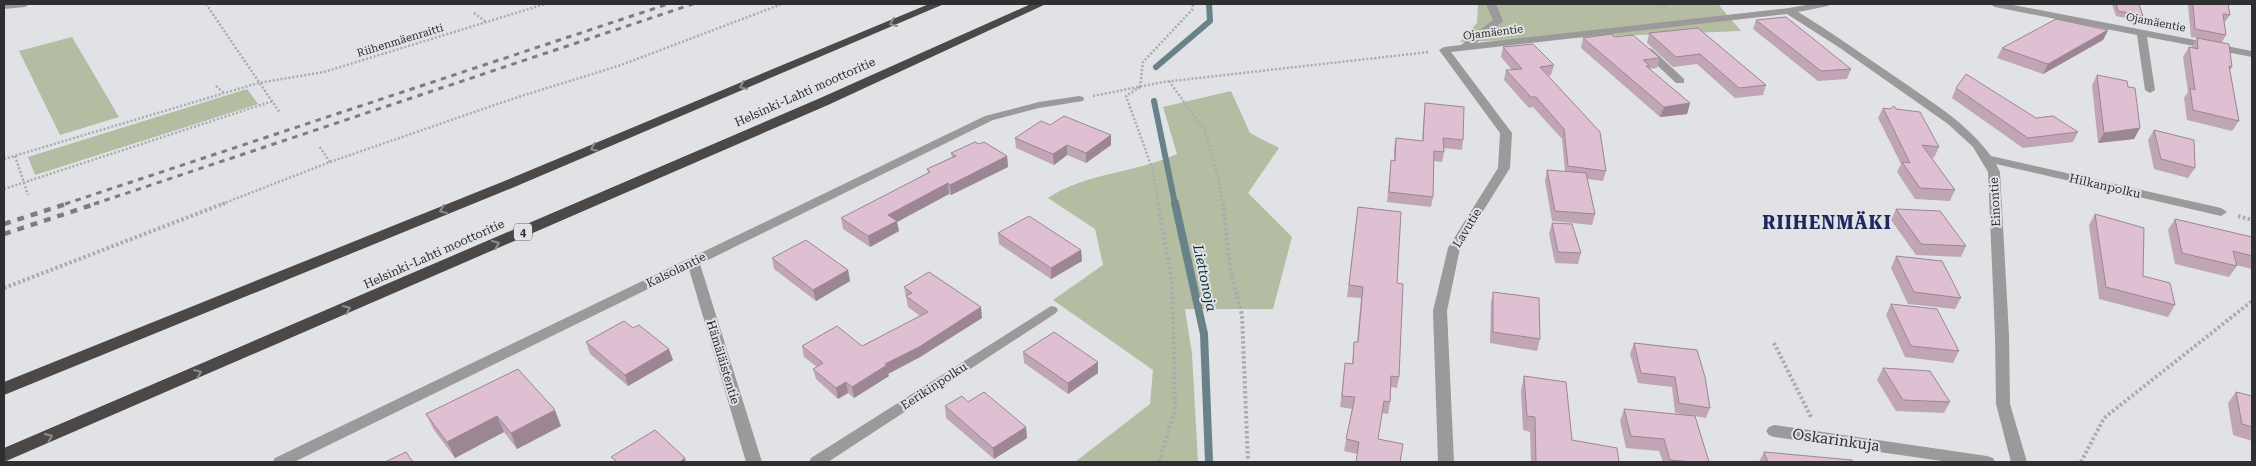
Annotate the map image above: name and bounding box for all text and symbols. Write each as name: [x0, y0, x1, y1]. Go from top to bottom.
street label: Ojamäentie: [2125, 10, 2187, 35]
one-way arrow: [889, 16, 898, 27]
street label: Riihenmäenraitti: [355, 21, 445, 60]
street label: Ojamäentie: [1462, 22, 1524, 43]
street label: Helsinki-Lahti moottoritie: [732, 54, 878, 129]
one-way arrow: [740, 80, 748, 90]
one-way arrow: [590, 143, 598, 153]
street label: Hilkanpolku: [2068, 171, 2143, 201]
street label: Einontie: [1987, 177, 2003, 227]
one-way arrow: [440, 205, 448, 215]
street label: Lavutie: [1450, 206, 1484, 250]
district label: RIIHENMÄKI: [1762, 211, 1892, 233]
street label: Helsinki-Lahti moottoritie: [361, 216, 507, 291]
road number: 4: [514, 223, 532, 240]
one-way arrow: [491, 239, 500, 250]
water label: Liettonoja: [1190, 242, 1220, 313]
street label: Kalsolantie: [644, 249, 708, 290]
one-way arrow: [342, 304, 351, 315]
street label: Hämäläistentie: [704, 318, 743, 406]
street label: Eerikinpolku: [898, 359, 970, 413]
one-way arrow: [193, 369, 202, 380]
street label: Oskarinkuja: [1791, 425, 1881, 455]
one-way arrow: [44, 433, 53, 443]

